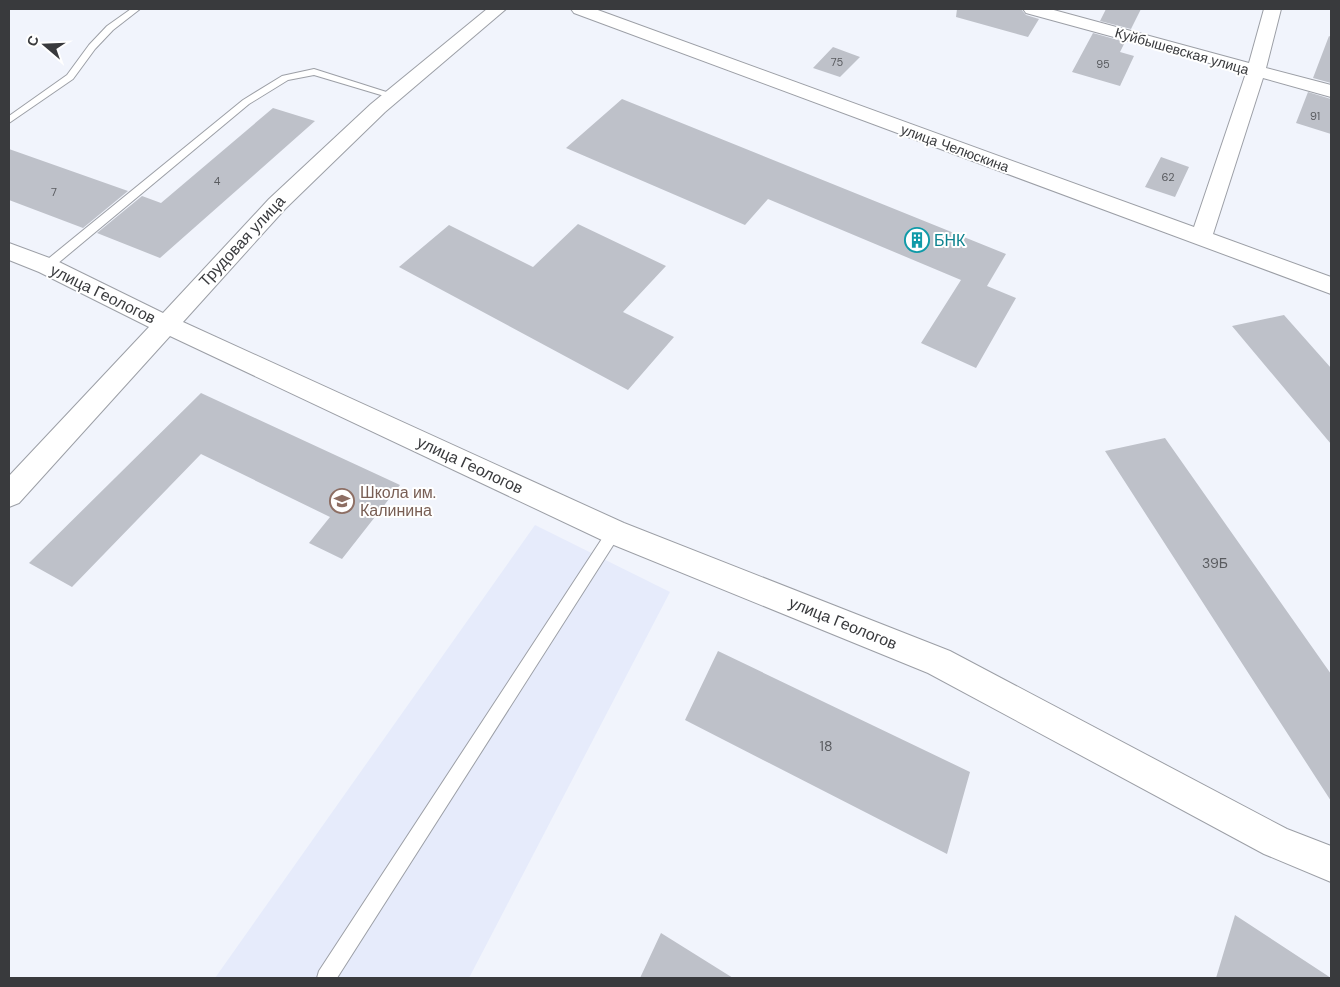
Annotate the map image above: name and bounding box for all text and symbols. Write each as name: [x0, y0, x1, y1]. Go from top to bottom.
north arrow: [20, 20, 70, 70]
street label: Куйбышевская улица: [1113, 23, 1251, 79]
text: С: [23, 33, 43, 48]
house number: 75: [831, 55, 843, 69]
house number: 95: [1096, 57, 1110, 71]
house number: 91: [1310, 109, 1320, 123]
street label: улица Челюскина: [898, 120, 1012, 176]
house number: 62: [1162, 170, 1174, 184]
house number: 4: [214, 174, 221, 188]
house number: 7: [51, 185, 57, 199]
street label: Трудовая улица: [194, 191, 290, 291]
building icon: БНК: [904, 227, 930, 253]
place label: БНК: [934, 230, 966, 251]
street label: улица Геологов: [47, 259, 159, 329]
street label: улица Геологов: [414, 431, 526, 499]
place label: Школа им. Калинина: [360, 482, 436, 521]
school or university icon: Школа им. Калинина: [329, 488, 355, 514]
house number: 39Б: [1202, 554, 1228, 572]
street label: улица Геологов: [786, 592, 900, 654]
house number: 18: [820, 737, 832, 755]

